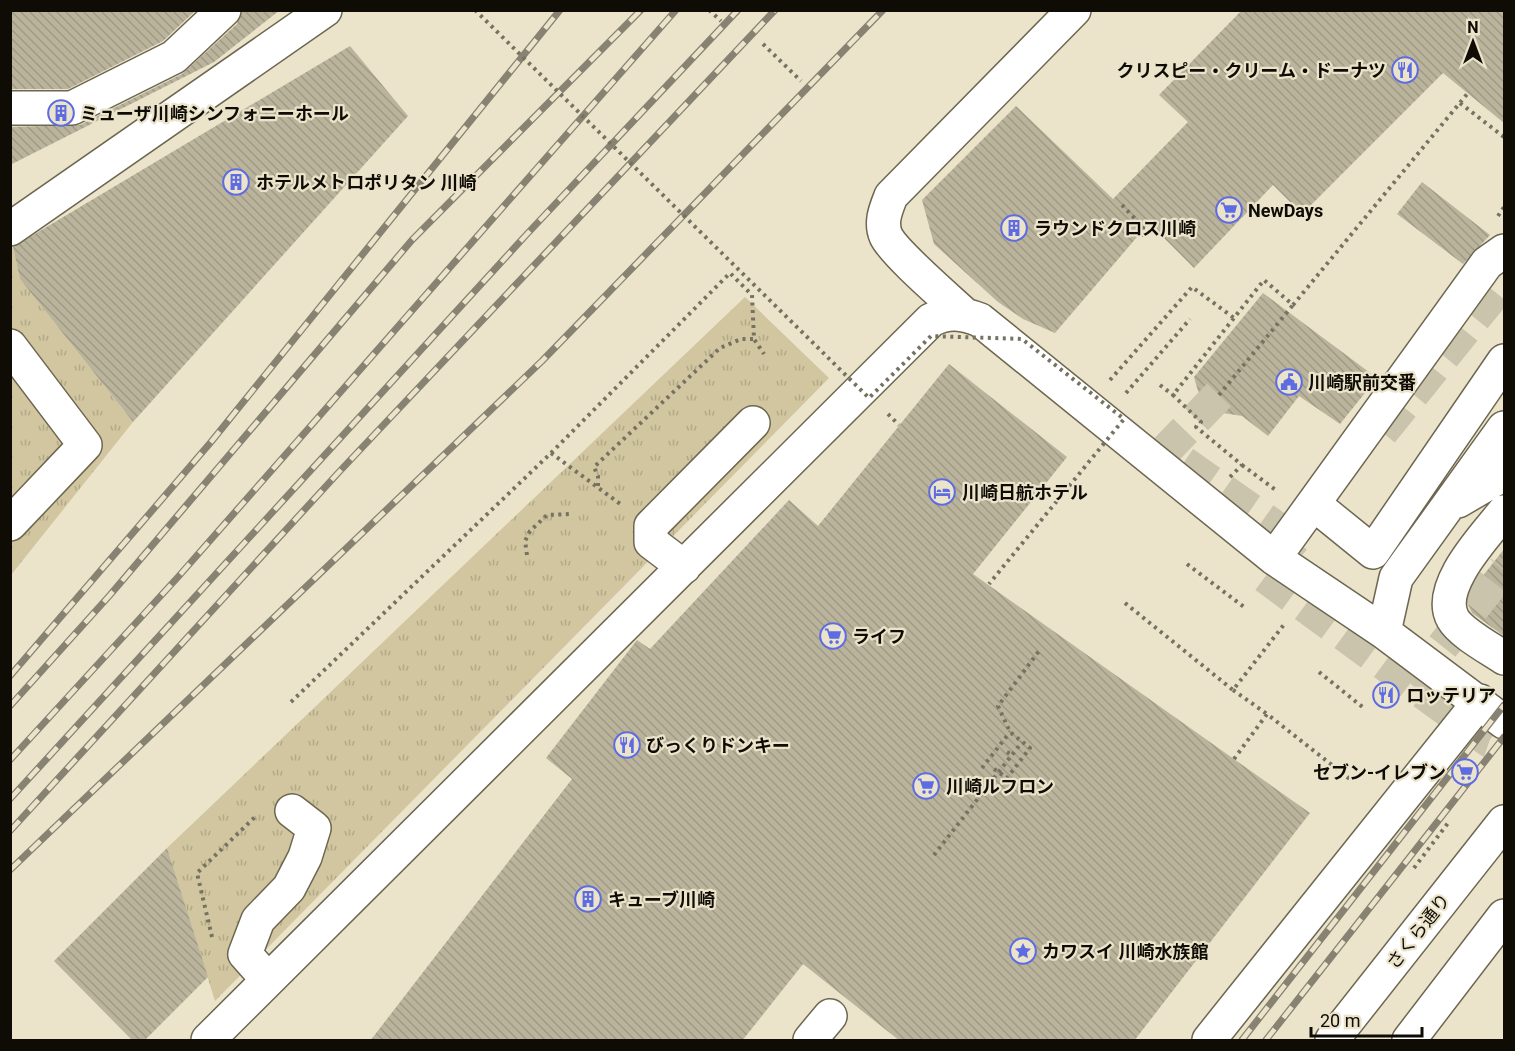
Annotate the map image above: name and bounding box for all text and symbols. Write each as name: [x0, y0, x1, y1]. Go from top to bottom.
north arrow: [1443, 12, 1503, 72]
text: N: [1467, 18, 1479, 37]
restaurant icon: クリスピー・クリーム・ドーナツ: [1390, 55, 1420, 85]
place label: クリスピー・クリーム・ドーナツ: [1117, 60, 1386, 81]
building icon: ミューザ川崎シンフォニーホール: [46, 98, 76, 128]
place label: ミューザ川崎シンフォニーホール: [80, 103, 349, 124]
building icon: ホテルメトロポリタン 川崎: [221, 167, 251, 197]
place label: ホテルメトロポリタン 川崎: [256, 172, 476, 193]
supermarket icon: NewDays: [1214, 195, 1244, 225]
place label: NewDays: [1248, 200, 1323, 221]
building icon: ラウンドクロス川崎: [999, 213, 1029, 243]
place label: ラウンドクロス川崎: [1034, 218, 1196, 239]
public building icon: 川崎駅前交番: [1274, 367, 1304, 397]
place label: 川崎駅前交番: [1308, 372, 1416, 393]
hotel icon: 川崎日航ホテル: [927, 477, 957, 507]
place label: 川崎日航ホテル: [962, 482, 1088, 503]
supermarket icon: ライフ: [818, 621, 848, 651]
place label: ライフ: [852, 626, 906, 647]
restaurant icon: ロッテリア: [1371, 680, 1401, 710]
place label: ロッテリア: [1406, 685, 1496, 706]
restaurant icon: びっくりドンキー: [612, 730, 642, 760]
place label: びっくりドンキー: [646, 735, 790, 756]
supermarket icon: セブン-イレブン: [1450, 757, 1480, 787]
place label: セブン-イレブン: [1313, 762, 1446, 783]
supermarket icon: 川崎ルフロン: [911, 771, 941, 801]
place label: 川崎ルフロン: [946, 776, 1054, 797]
building icon: キューブ川崎: [573, 884, 603, 914]
place label: キューブ川崎: [608, 889, 715, 910]
street label: さくら通り: [1382, 889, 1454, 973]
place icon: カワスイ 川崎水族館: [1008, 936, 1038, 966]
place label: カワスイ 川崎水族館: [1042, 941, 1208, 962]
scale bar: [1311, 1000, 1422, 1038]
text: 20 m: [1320, 1010, 1360, 1031]

